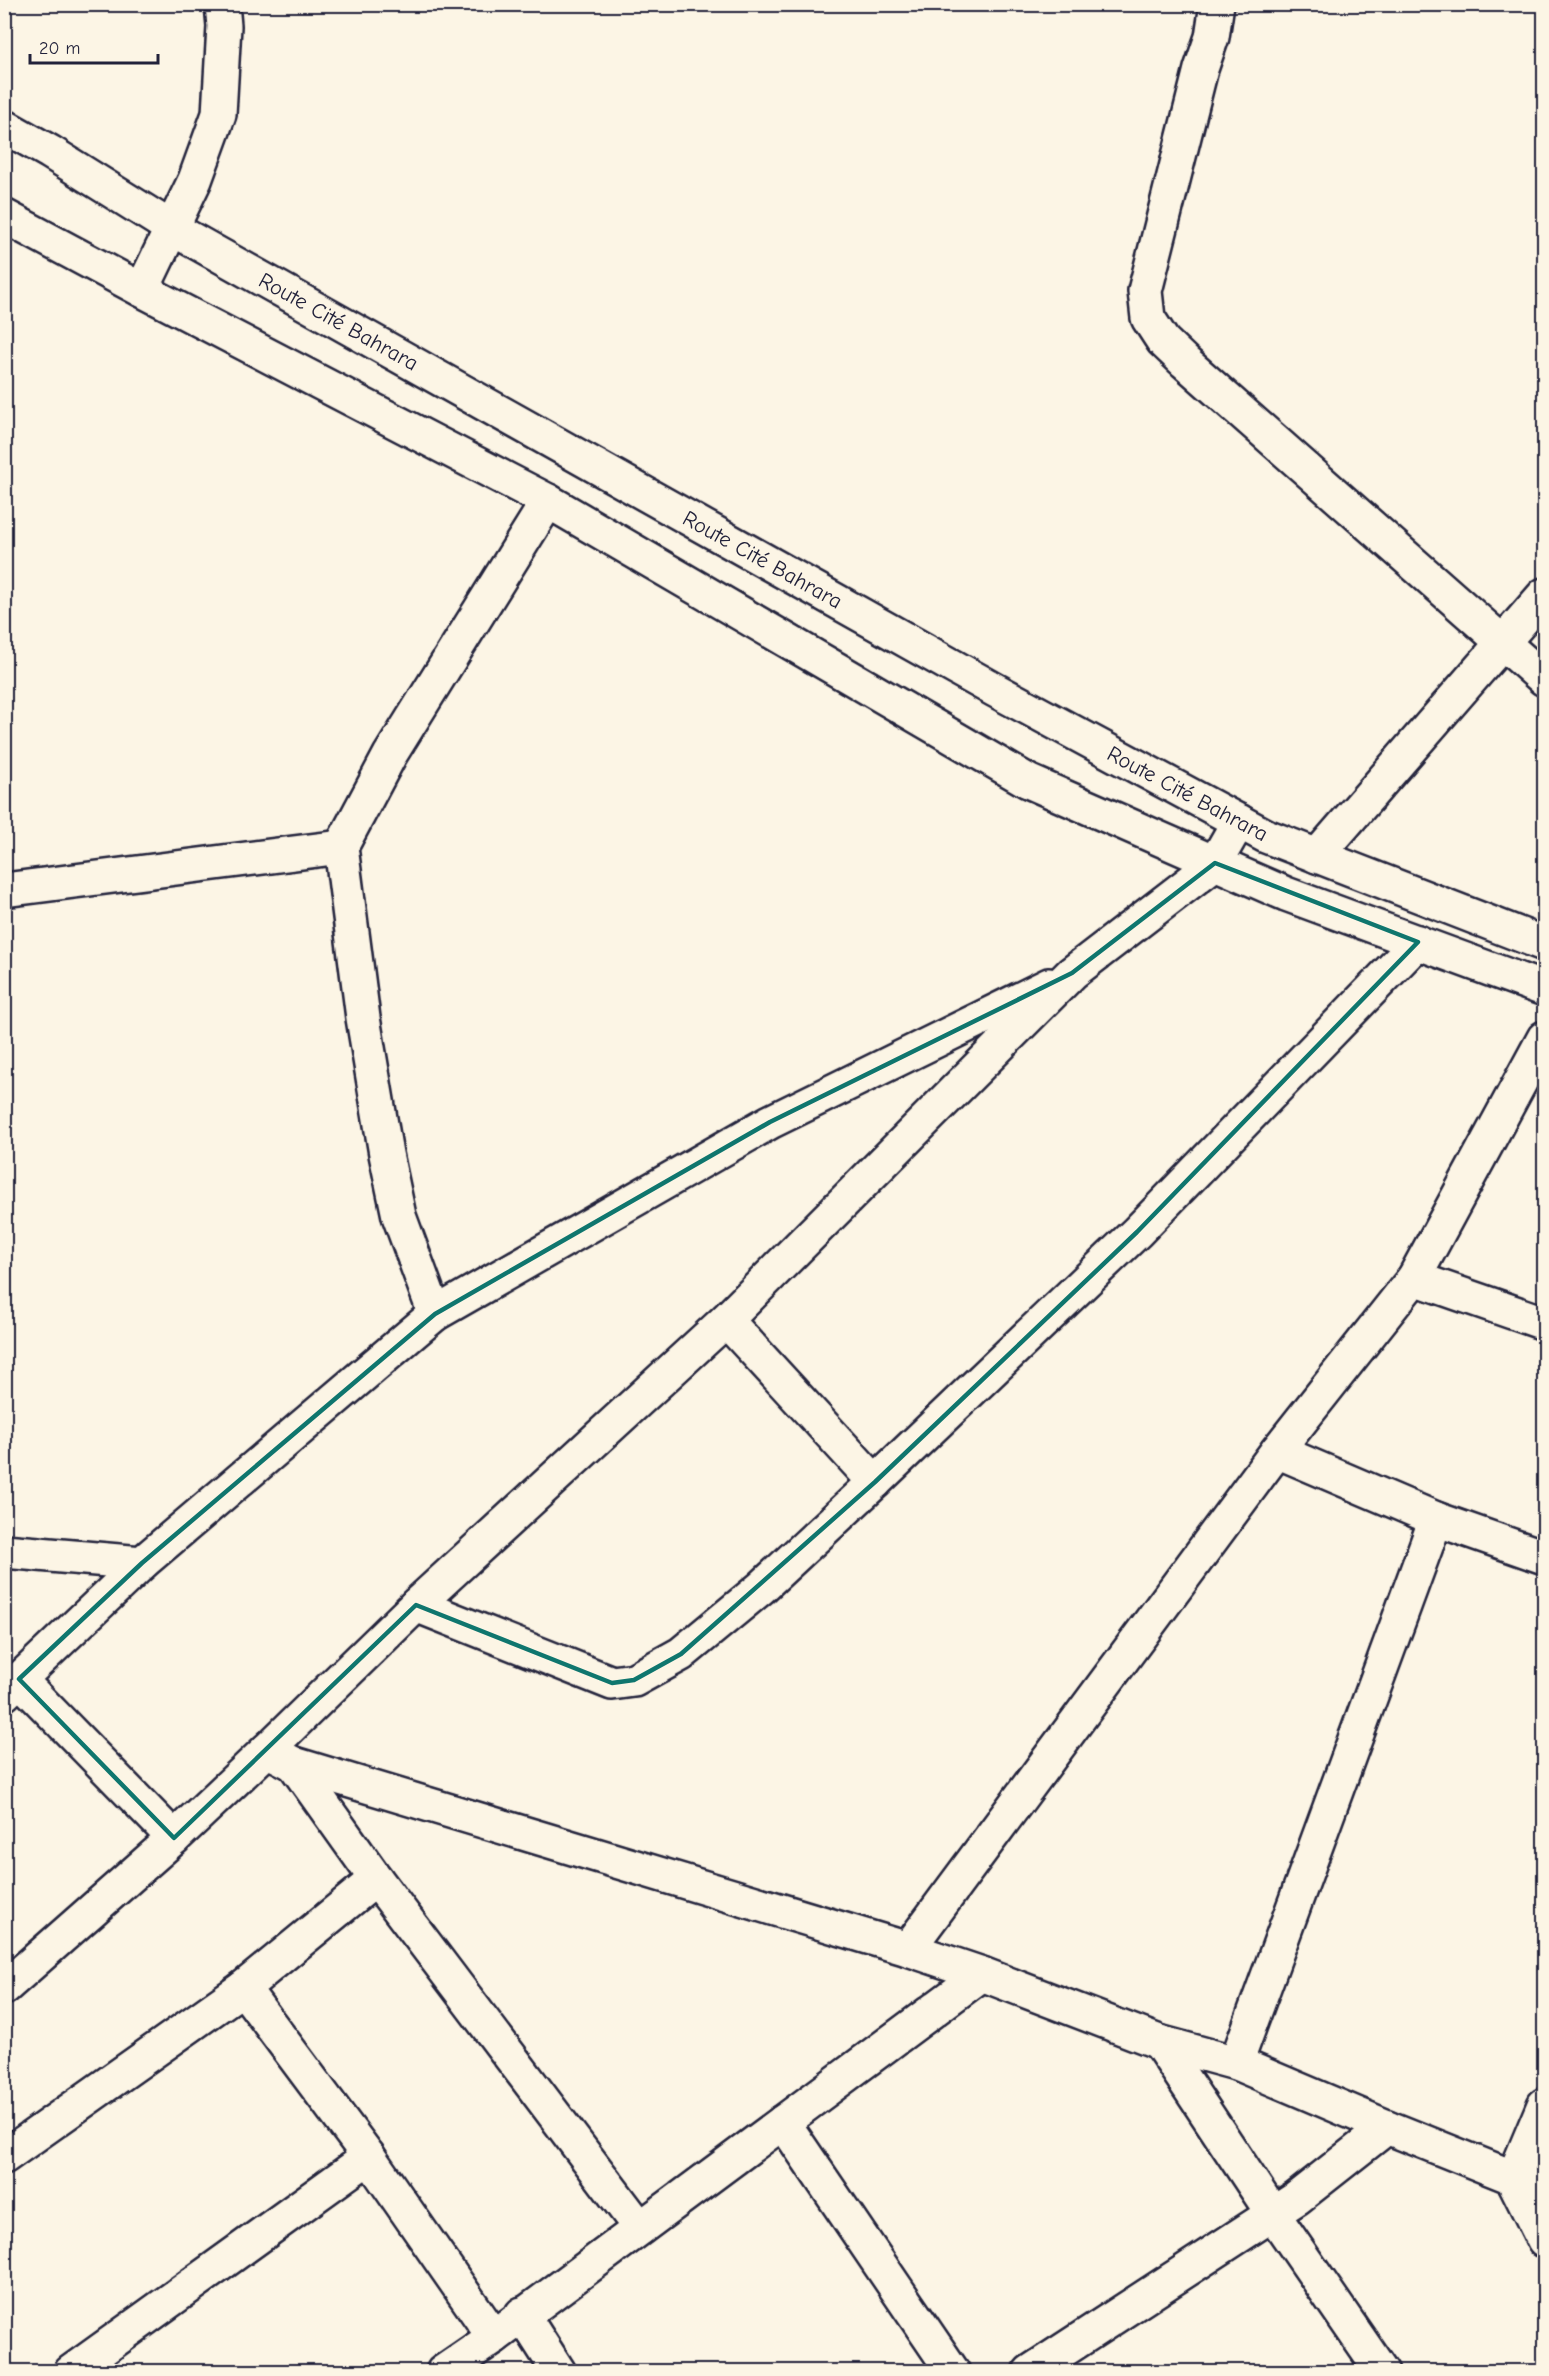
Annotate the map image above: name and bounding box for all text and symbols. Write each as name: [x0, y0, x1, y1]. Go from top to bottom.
scale bar: [30, 27, 158, 65]
text: 20 m: [39, 38, 80, 59]
street label: Route Cité Bahrara: [254, 267, 423, 376]
street label: Route Cité Bahrara: [678, 505, 847, 614]
street label: Route Cité Bahrara: [1103, 741, 1272, 847]

